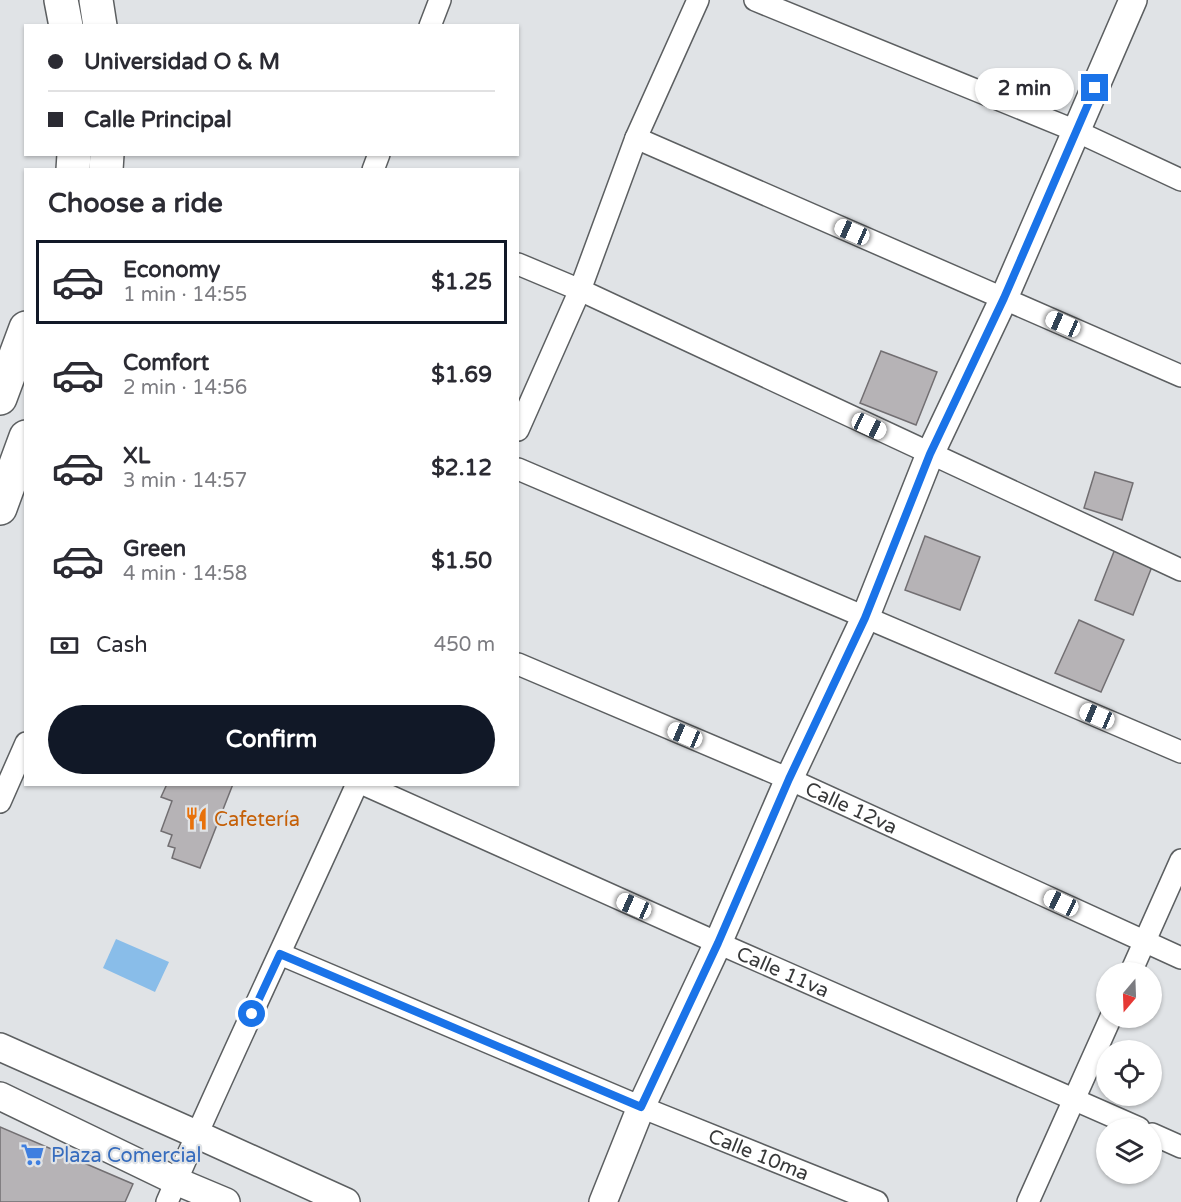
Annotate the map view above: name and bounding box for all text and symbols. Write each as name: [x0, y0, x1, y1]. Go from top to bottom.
text: Universidad O & M: [84, 49, 280, 75]
callout: 2 min: [975, 67, 1074, 109]
route end: [1081, 74, 1108, 101]
text: 2 min: [998, 77, 1051, 101]
text: Calle Principal: [84, 107, 232, 133]
text: Choose a ride: [48, 187, 223, 220]
car: [832, 216, 872, 248]
icon: car: [51, 255, 105, 309]
text: Economy: [123, 257, 220, 283]
text: $1.25: [431, 269, 492, 295]
text: 1 min · 14:55: [123, 283, 247, 307]
car: [1043, 308, 1083, 340]
icon: car: [51, 348, 105, 402]
text: Comfort: [123, 350, 209, 376]
text: $1.69: [431, 362, 492, 388]
text: 2 min · 14:56: [123, 376, 247, 400]
car: [849, 410, 889, 442]
icon: car: [51, 441, 105, 495]
text: XL: [123, 443, 150, 469]
text: $2.12: [431, 455, 492, 481]
text: 3 min · 14:57: [123, 469, 247, 493]
icon: car: [51, 534, 105, 588]
text: Green: [123, 536, 186, 562]
text: $1.50: [431, 548, 492, 574]
text: 4 min · 14:58: [123, 562, 247, 586]
icon: cash: [48, 629, 81, 662]
text: Cash: [96, 632, 148, 658]
text: 450 m: [434, 633, 495, 657]
car: [1077, 701, 1117, 731]
button: Confirm: [48, 705, 495, 774]
car: [665, 720, 705, 750]
street label: Calle 12va: [801, 777, 901, 840]
restaurant icon: Cafetería: [183, 806, 209, 832]
place label: Cafetería: [214, 808, 300, 832]
car: [1041, 887, 1081, 919]
car: [614, 890, 654, 922]
street label: Calle 11va: [733, 942, 833, 1003]
north arrow: [1096, 962, 1162, 1028]
map controls: [1096, 962, 1162, 1184]
route start: [238, 1000, 265, 1027]
button: locate: [1096, 1040, 1162, 1106]
button: layers: [1096, 1118, 1162, 1184]
street label: Calle 10ma: [705, 1124, 812, 1186]
supermarket icon: Plaza Comercial: [20, 1142, 46, 1168]
place label: Plaza Comercial: [51, 1144, 202, 1168]

